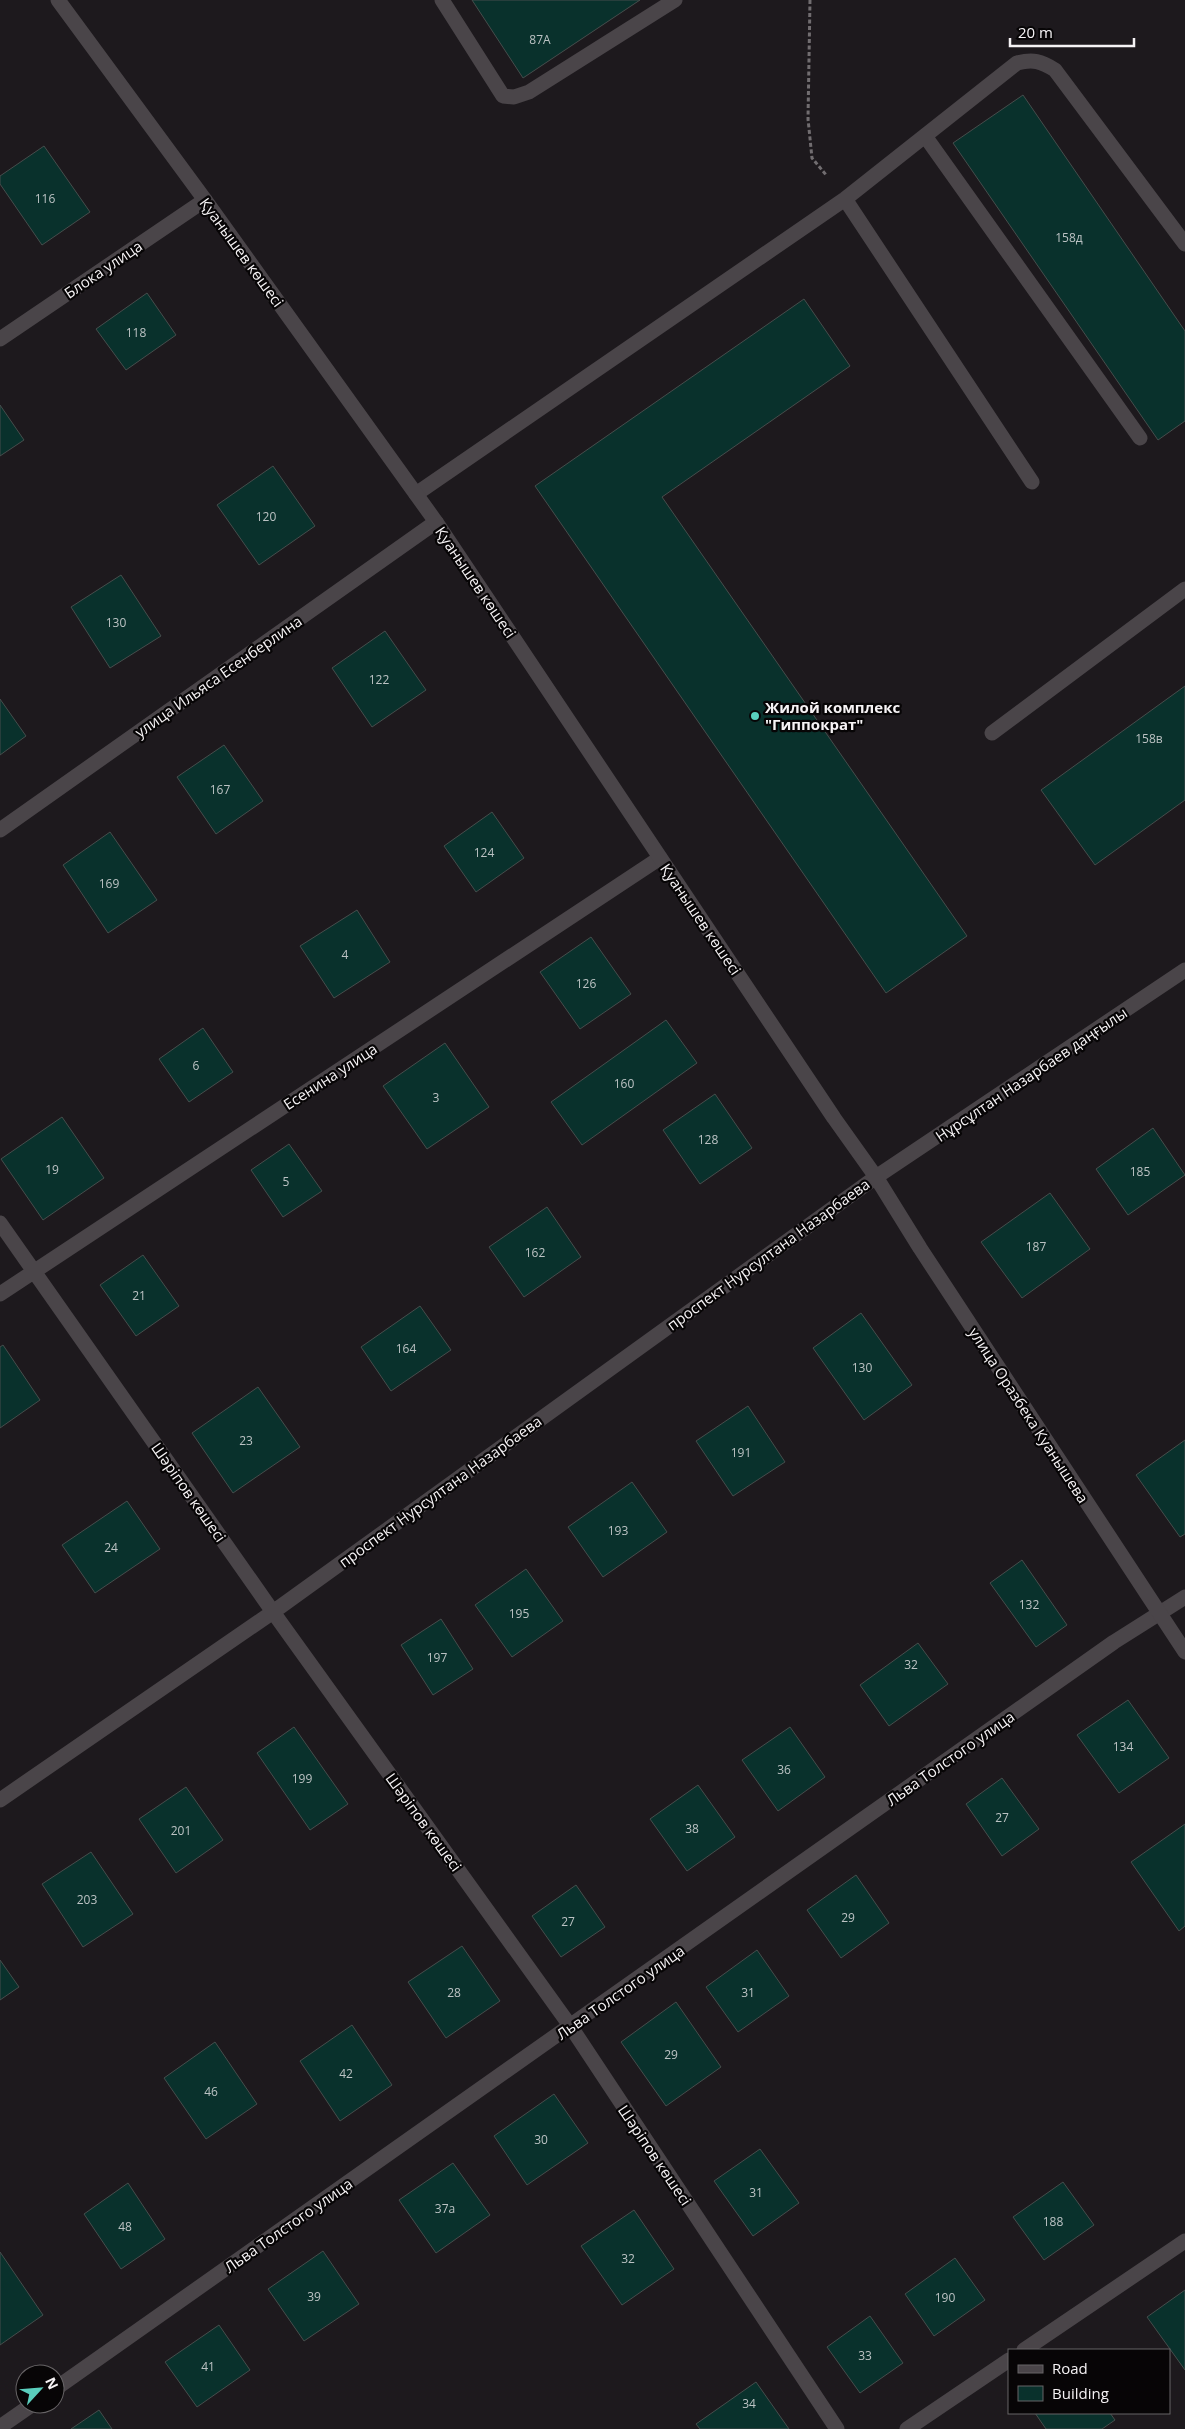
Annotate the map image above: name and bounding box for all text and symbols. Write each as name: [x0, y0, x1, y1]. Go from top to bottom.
scale bar: [1010, 15, 1134, 47]
text: 20 m: [1018, 22, 1053, 42]
house number: 87А: [529, 31, 551, 48]
house number: 116: [35, 190, 55, 207]
street label: Қуанышев көшесі: [196, 193, 288, 311]
house number: 158д: [1055, 229, 1083, 246]
street label: Блока улица: [60, 236, 146, 302]
house number: 118: [126, 324, 146, 341]
house number: 120: [256, 508, 276, 525]
street label: Қуанышев көшесі: [431, 522, 521, 642]
street label: улица Ильяса Есенберлина: [130, 611, 306, 741]
house number: 130: [106, 614, 126, 631]
house number: 122: [369, 671, 389, 688]
place label: Жилой комплекс "Гиппократ": [765, 697, 900, 734]
marker: Жилой комплекс "Гиппократ": [749, 710, 761, 722]
house number: 158в: [1135, 730, 1163, 747]
house number: 167: [210, 781, 230, 798]
house number: 124: [474, 844, 494, 861]
street label: Қуанышев көшесі: [656, 859, 746, 979]
house number: 169: [99, 875, 119, 892]
house number: 4: [342, 946, 349, 963]
house number: 126: [576, 975, 596, 992]
street label: Нұрсұлтан Назарбаев даңғылы: [931, 1002, 1131, 1146]
street label: Есенина улица: [279, 1038, 381, 1114]
house number: 6: [193, 1057, 200, 1074]
house number: 160: [614, 1075, 634, 1092]
house number: 3: [433, 1089, 440, 1106]
house number: 128: [698, 1131, 718, 1148]
house number: 19: [45, 1161, 59, 1178]
house number: 185: [1130, 1163, 1150, 1180]
house number: 5: [283, 1173, 290, 1190]
street label: проспект Нурсултана Назарбаева: [663, 1174, 873, 1334]
house number: 187: [1026, 1238, 1046, 1255]
house number: 162: [525, 1244, 545, 1261]
house number: 21: [132, 1287, 146, 1304]
street label: улица Оразбека Куанышева: [965, 1323, 1093, 1507]
house number: 164: [396, 1340, 416, 1357]
house number: 130: [852, 1359, 872, 1376]
street label: проспект Нурсултана Назарбаева: [335, 1411, 545, 1571]
house number: 23: [239, 1432, 253, 1449]
street label: Шәріпов көшесі: [147, 1438, 231, 1546]
house number: 191: [731, 1444, 751, 1461]
house number: 193: [608, 1522, 628, 1539]
house number: 24: [104, 1539, 118, 1556]
house number: 132: [1019, 1596, 1039, 1613]
house number: 195: [509, 1605, 529, 1622]
house number: 197: [427, 1649, 447, 1666]
house number: 32: [904, 1656, 918, 1673]
street label: Льва Толстого улица: [882, 1706, 1018, 1810]
house number: 134: [1113, 1738, 1133, 1755]
house number: 36: [777, 1761, 791, 1778]
street label: Шәріпов көшесі: [381, 1769, 467, 1875]
house number: 199: [292, 1770, 312, 1787]
house number: 27: [995, 1809, 1009, 1826]
house number: 38: [685, 1820, 699, 1837]
house number: 201: [171, 1822, 191, 1839]
house number: 203: [77, 1891, 97, 1908]
house number: 29: [841, 1909, 855, 1926]
house number: 27: [561, 1913, 575, 1930]
street label: Льва Толстого улица: [552, 1940, 688, 2044]
house number: 28: [447, 1984, 461, 2001]
house number: 31: [741, 1984, 755, 2001]
house number: 29: [664, 2046, 678, 2063]
house number: 42: [339, 2065, 353, 2082]
house number: 46: [204, 2083, 218, 2100]
street label: Шәріпов көшесі: [614, 2101, 696, 2209]
house number: 30: [534, 2131, 548, 2148]
street label: Льва Толстого улица: [220, 2173, 356, 2277]
house number: 31: [749, 2184, 763, 2201]
house number: 37а: [435, 2200, 455, 2217]
house number: 188: [1043, 2213, 1063, 2230]
house number: 48: [118, 2218, 132, 2235]
house number: 32: [621, 2250, 635, 2267]
house number: 39: [307, 2288, 321, 2305]
house number: 190: [935, 2289, 955, 2306]
house number: 33: [858, 2347, 872, 2364]
legend: [1008, 2349, 1170, 2414]
house number: 41: [201, 2358, 215, 2375]
text: Road: [1052, 2358, 1088, 2378]
north arrow: [15, 2364, 65, 2414]
text: N: [41, 2374, 63, 2392]
text: Building: [1052, 2383, 1109, 2403]
house number: 34: [742, 2395, 756, 2412]

